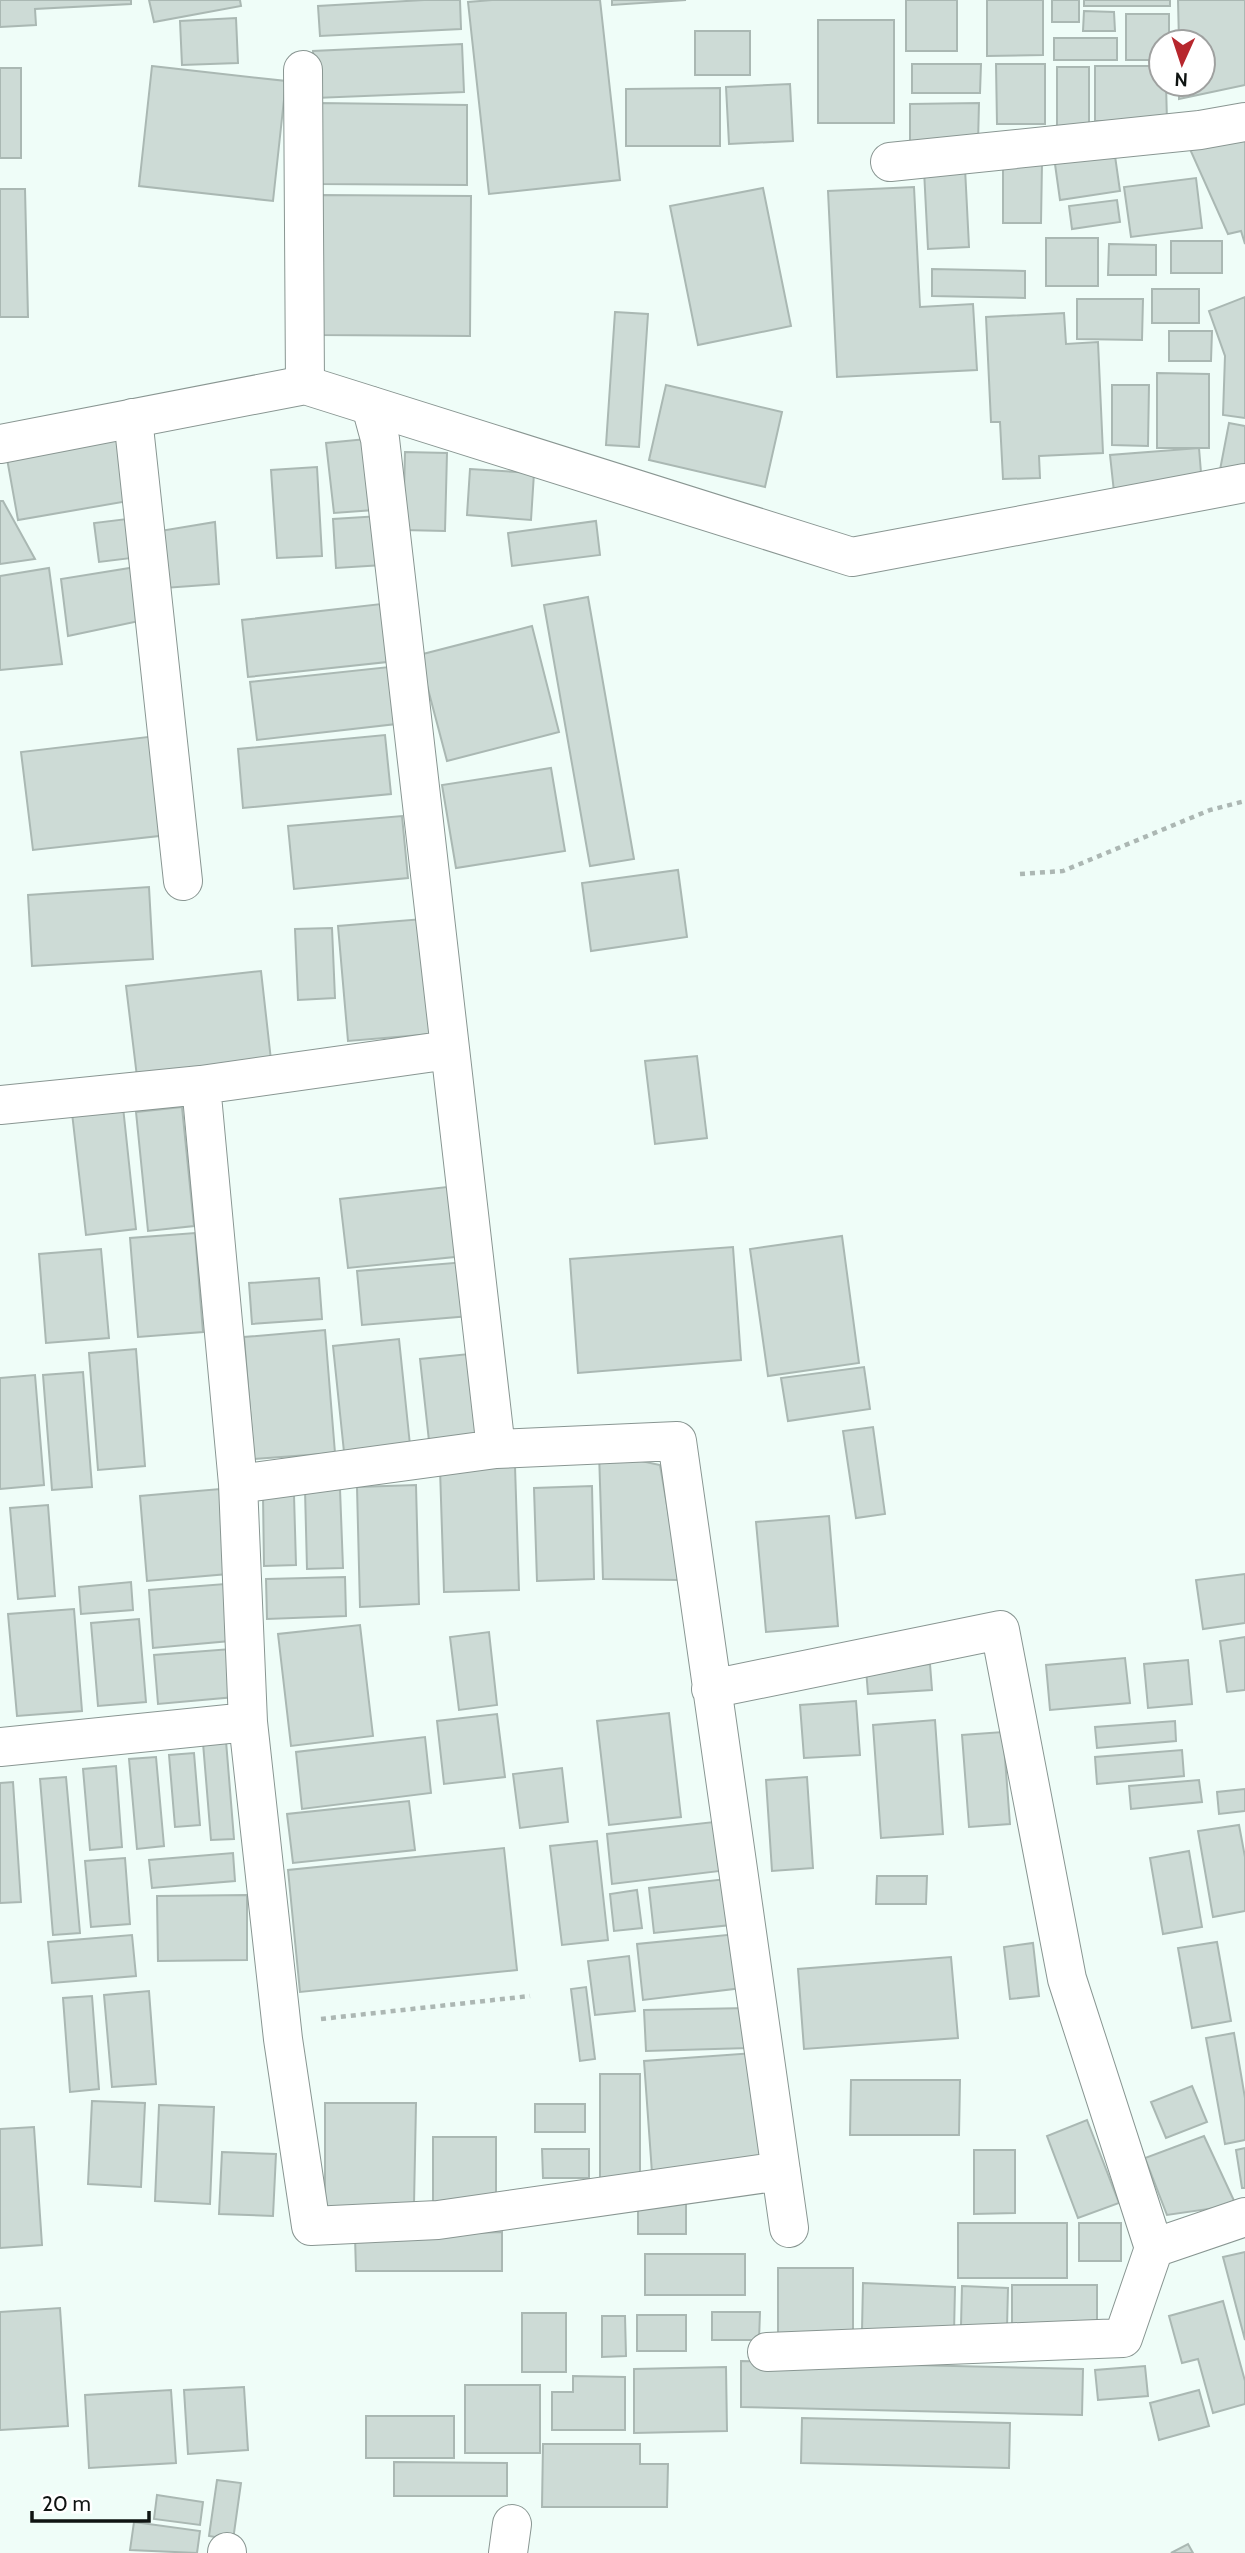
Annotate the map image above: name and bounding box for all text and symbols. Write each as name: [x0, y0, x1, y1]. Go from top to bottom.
north arrow: [1147, 28, 1217, 98]
text: N: [1174, 68, 1188, 91]
scale bar: [32, 2480, 149, 2524]
text: 20 m: [42, 2491, 91, 2516]

